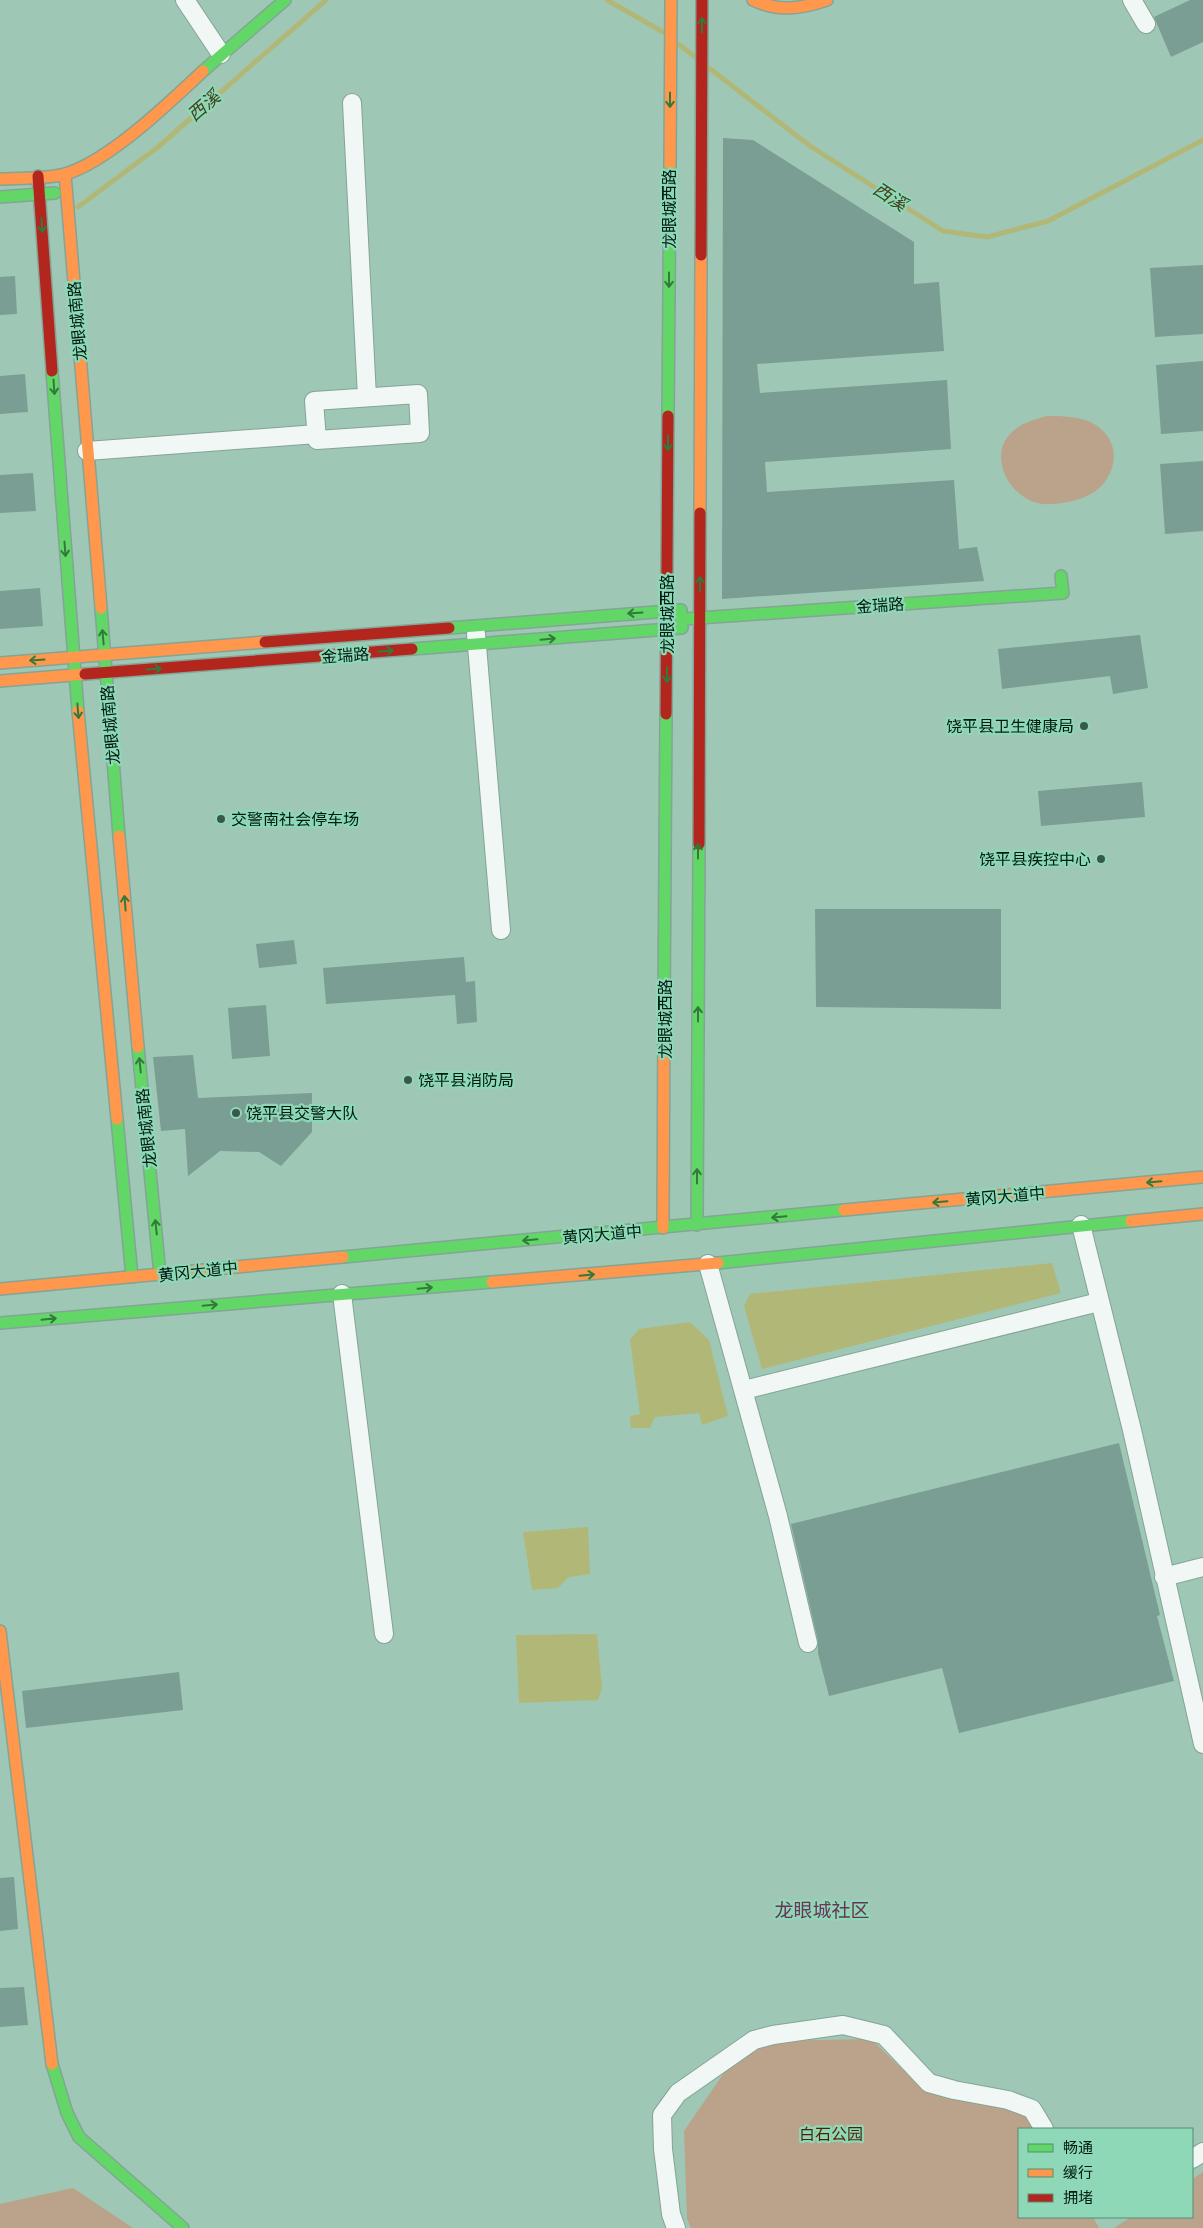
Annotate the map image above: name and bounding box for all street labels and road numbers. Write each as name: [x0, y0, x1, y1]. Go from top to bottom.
street label: 龙眼城西路: [660, 169, 678, 249]
street label: 龙眼城南路: [65, 280, 89, 362]
street label: 龙眼城西路: [658, 574, 676, 654]
street label: 金瑞路: [855, 594, 905, 616]
street label: 金瑞路: [320, 644, 370, 666]
street label: 龙眼城南路: [98, 684, 122, 766]
street label: 龙眼城西路: [656, 979, 674, 1059]
street label: 龙眼城南路: [133, 1087, 159, 1169]
street label: 黄冈大道中: [964, 1184, 1046, 1208]
street label: 黄冈大道中: [561, 1222, 643, 1246]
street label: 黄冈大道中: [157, 1258, 239, 1284]

